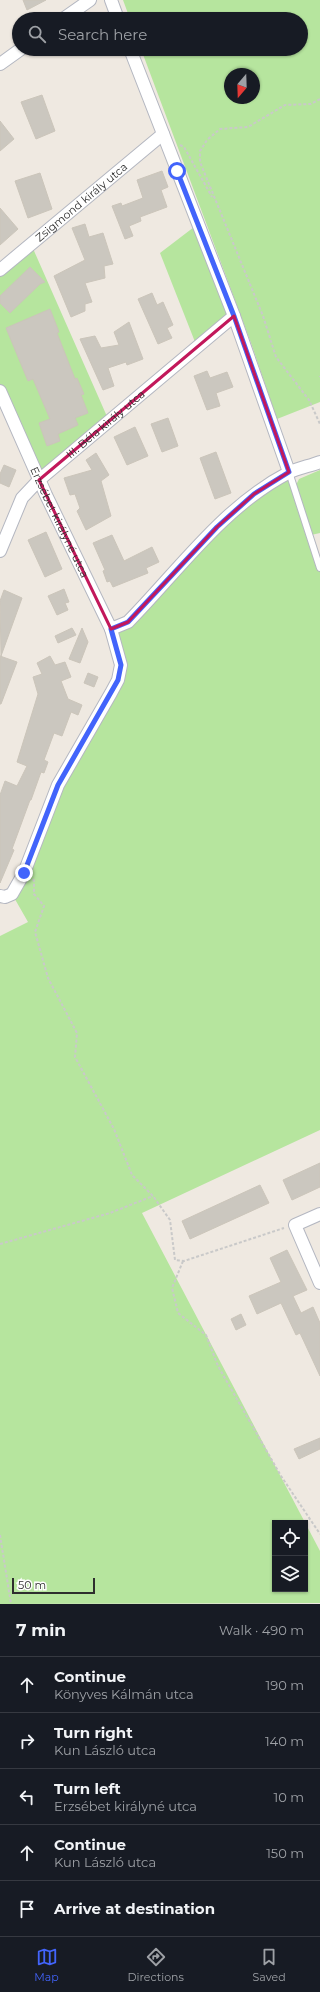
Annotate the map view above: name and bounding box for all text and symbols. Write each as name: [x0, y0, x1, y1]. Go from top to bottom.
search box: [12, 12, 308, 56]
icon: search: [26, 23, 48, 45]
text: Search here: [58, 25, 147, 44]
north arrow: [224, 68, 260, 104]
street label: Zsigmond király utca: [33, 160, 130, 244]
route start: [168, 162, 186, 180]
street label: III. Béla király utca: [63, 387, 148, 461]
street label: Erzsébet királyné utca: [27, 464, 92, 580]
route end: [15, 864, 33, 882]
map controls: [272, 1520, 308, 1592]
button: locate: [272, 1520, 308, 1556]
button: layers: [272, 1556, 308, 1592]
scale bar: [12, 1576, 95, 1595]
text: 50 m: [18, 1578, 46, 1592]
text: 7 min: [16, 1620, 66, 1640]
text: Walk · 490 m: [219, 1622, 304, 1638]
text: Continue: [54, 1667, 126, 1686]
icon: ahead: [16, 1674, 38, 1696]
text: 190 m: [266, 1677, 304, 1693]
text: Könyves Kálmán utca: [54, 1686, 194, 1702]
text: Turn right: [54, 1723, 133, 1742]
icon: right: [16, 1730, 38, 1752]
text: 140 m: [265, 1733, 304, 1749]
text: Kun László utca: [54, 1742, 156, 1758]
text: Turn left: [54, 1779, 121, 1798]
icon: left: [16, 1786, 38, 1808]
text: 10 m: [274, 1789, 304, 1805]
text: Erzsébet királyné utca: [54, 1798, 197, 1814]
text: Continue: [54, 1835, 126, 1854]
icon: ahead: [16, 1842, 38, 1864]
text: 150 m: [266, 1845, 304, 1861]
text: Kun László utca: [54, 1854, 156, 1870]
icon: arrive: [16, 1898, 38, 1920]
text: Arrive at destination: [54, 1899, 215, 1918]
tab: Map: [34, 1946, 59, 1984]
tab: Directions: [128, 1946, 184, 1984]
tab: Saved: [253, 1946, 286, 1984]

